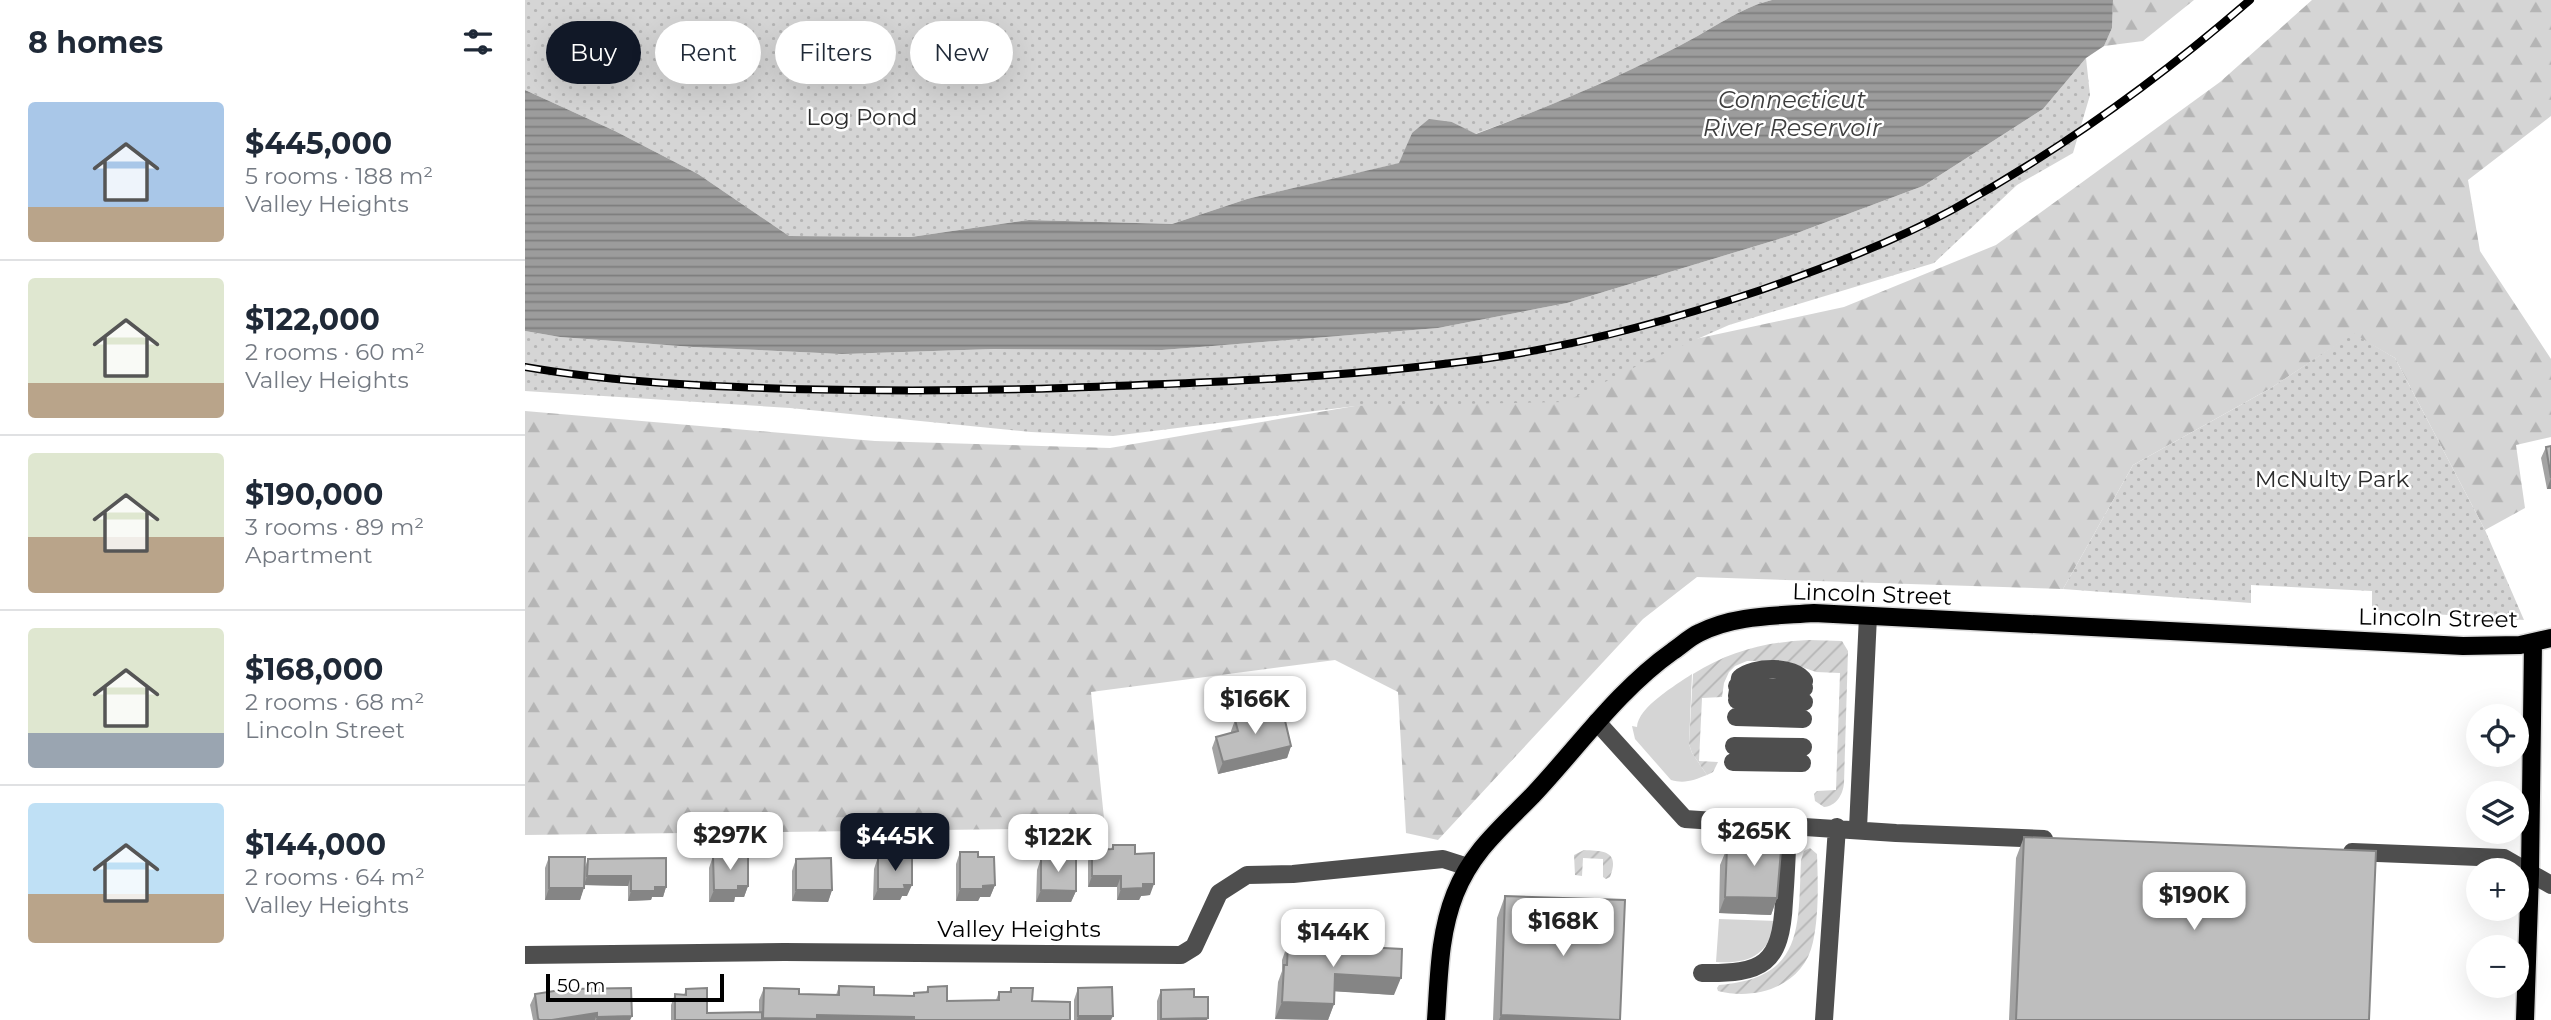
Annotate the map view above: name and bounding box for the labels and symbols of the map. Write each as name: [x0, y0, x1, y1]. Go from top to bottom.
water label: Connecticut River Reservoir: [1703, 85, 1883, 142]
park label: Log Pond: [806, 103, 918, 131]
park label: McNulty Park: [2255, 465, 2410, 493]
street label: Lincoln Street: [1792, 577, 1952, 611]
street label: Lincoln Street: [2358, 603, 2518, 633]
pin: $166K: [1206, 676, 1304, 736]
pin: $265K: [1705, 808, 1803, 868]
pin: $297K: [681, 812, 779, 872]
pin: $445K: [846, 814, 944, 873]
pin: $122K: [1009, 814, 1107, 874]
pin: $190K: [2145, 872, 2243, 932]
pin: $168K: [1514, 898, 1612, 958]
pin: $144K: [1284, 909, 1382, 969]
street label: Valley Heights: [937, 915, 1101, 943]
scale bar: [546, 971, 725, 1003]

